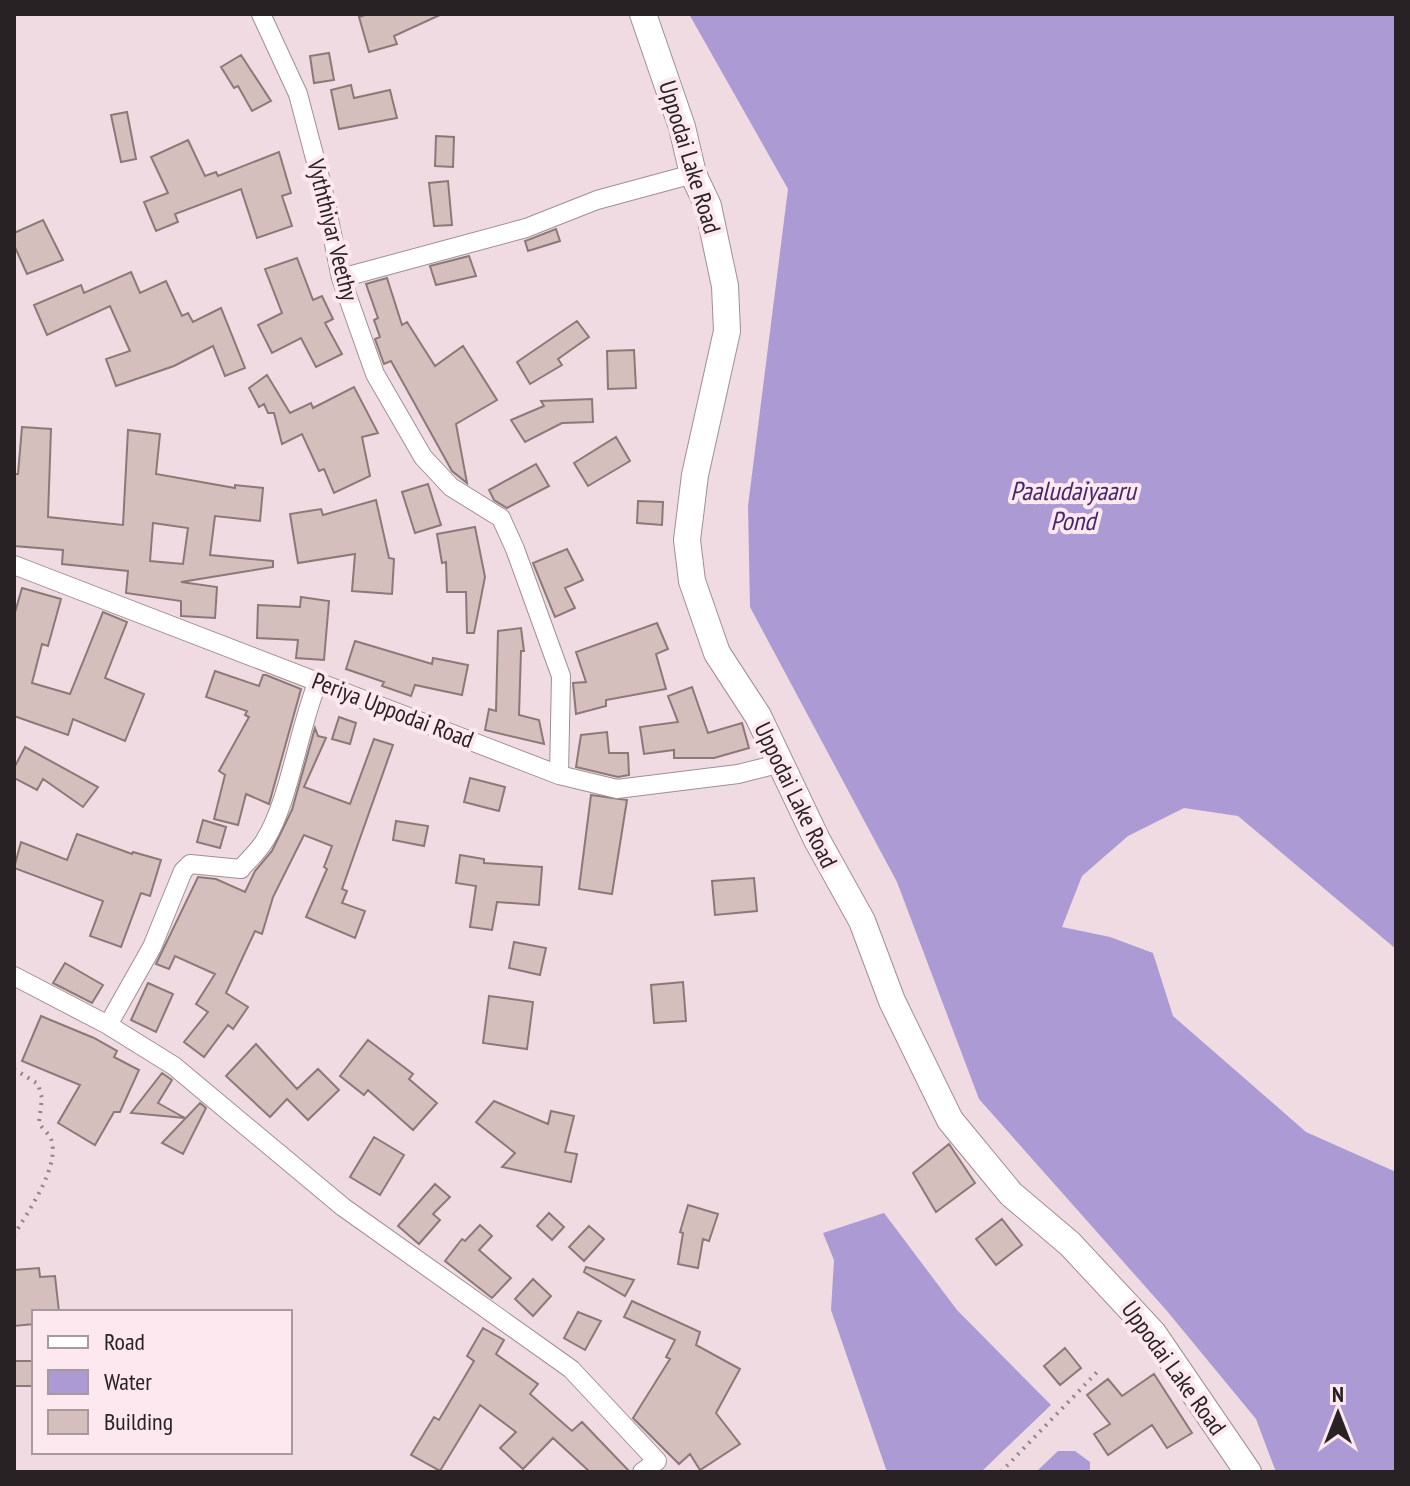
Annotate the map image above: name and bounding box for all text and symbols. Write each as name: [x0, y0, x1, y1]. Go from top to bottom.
street label: Uppodai Lake Road: [652, 77, 728, 237]
street label: Vyththiyar Veethy: [300, 155, 366, 304]
water label: Paaludaiyaaru Pond: [1010, 474, 1137, 537]
street label: Periya Uppodai Road: [308, 665, 478, 755]
street label: Uppodai Lake Road: [747, 717, 845, 873]
street label: Uppodai Lake Road: [1115, 1295, 1233, 1441]
legend: [32, 1310, 292, 1454]
text: Road: [104, 1326, 145, 1357]
text: Water: [104, 1366, 152, 1397]
north arrow: [1298, 1374, 1378, 1454]
text: N: [1332, 1380, 1344, 1408]
text: Building: [104, 1406, 173, 1437]

